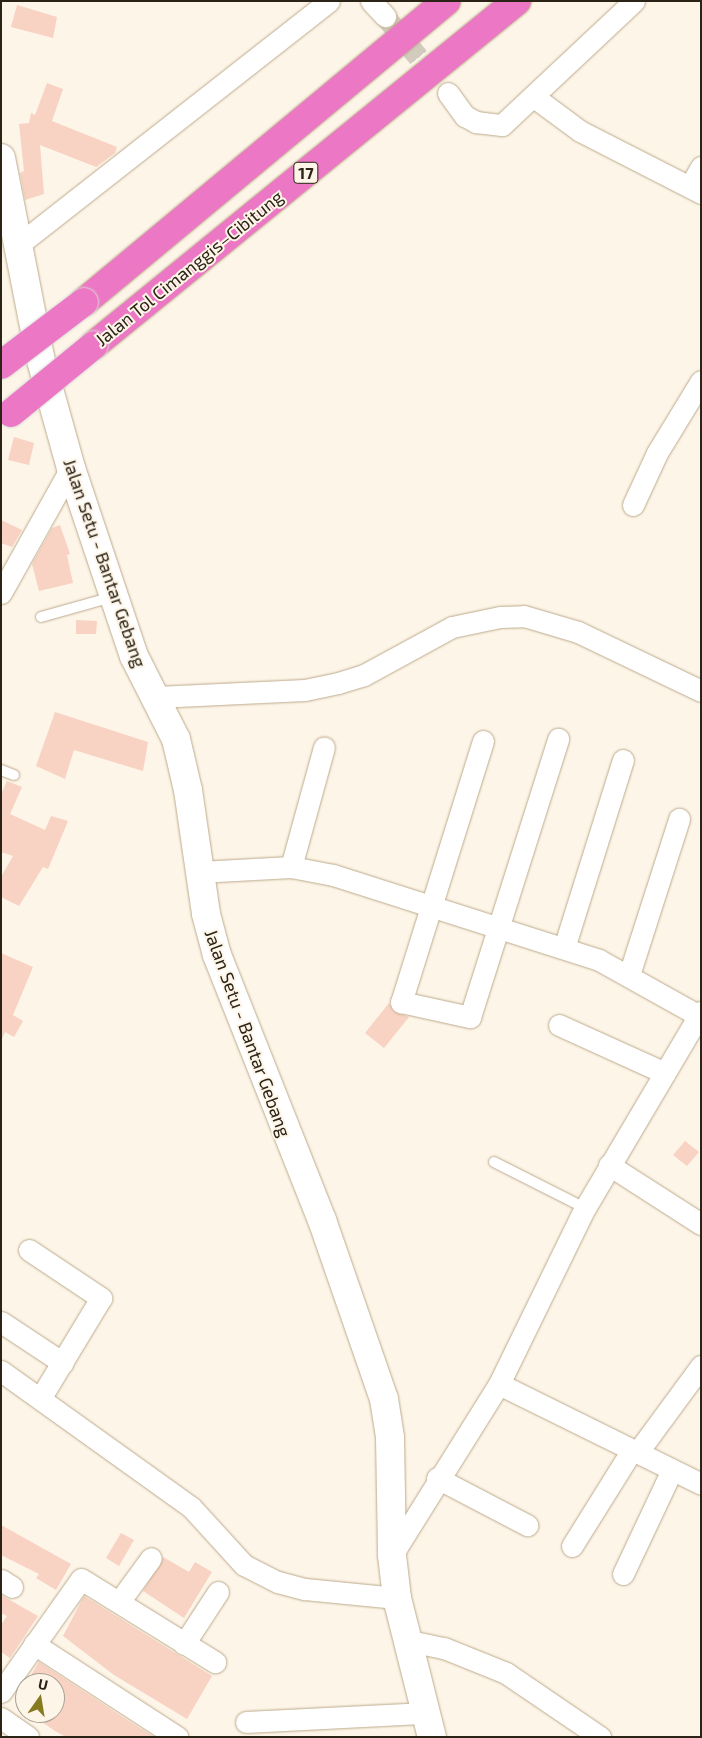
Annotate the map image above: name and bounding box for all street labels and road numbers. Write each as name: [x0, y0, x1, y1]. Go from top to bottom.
road number: 17: [292, 160, 320, 187]
street label: Jalan Tol Cimanggis–Cibitung: [91, 185, 287, 351]
street label: Jalan Setu - Bantar Gebang: [59, 456, 151, 670]
street label: Jalan Setu - Bantar Gebang: [200, 926, 296, 1140]

